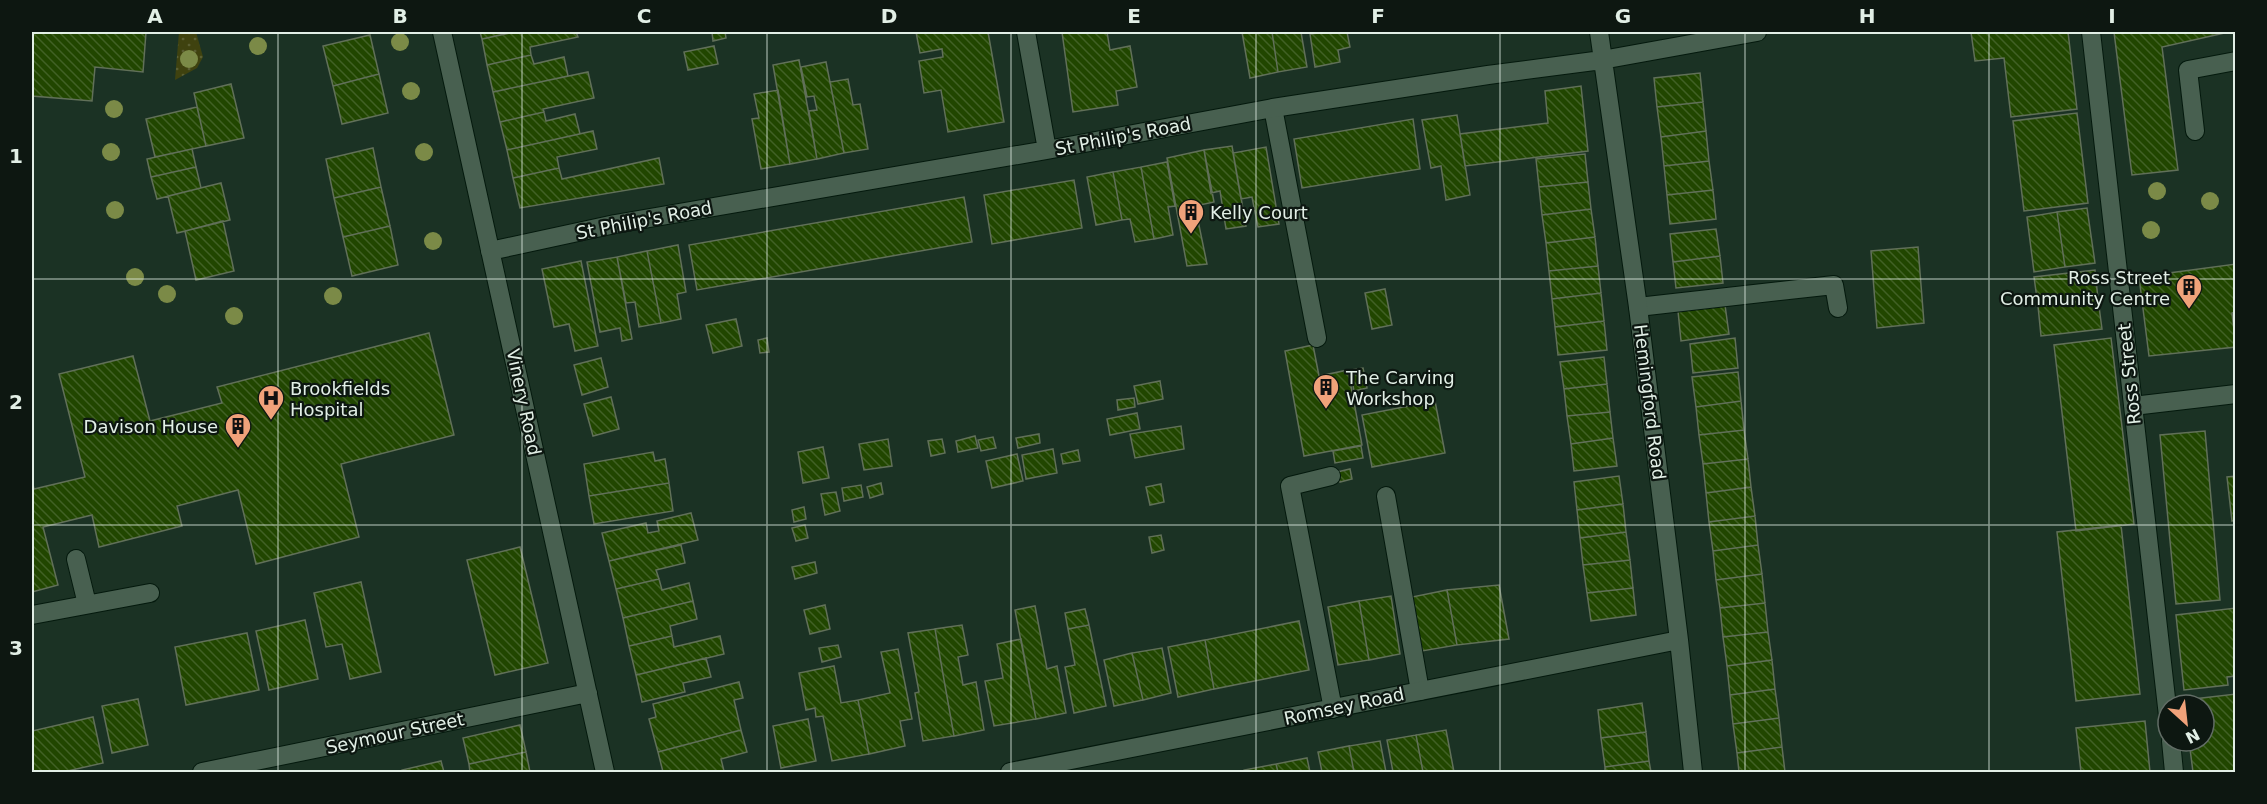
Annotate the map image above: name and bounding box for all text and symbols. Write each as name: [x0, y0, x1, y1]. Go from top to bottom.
text: A: [147, 4, 163, 28]
text: B: [392, 4, 408, 28]
text: C: [637, 4, 651, 28]
text: D: [881, 4, 897, 28]
text: E: [1127, 4, 1141, 28]
text: F: [1371, 4, 1385, 28]
text: G: [1615, 4, 1631, 28]
text: H: [1859, 4, 1875, 28]
text: I: [2108, 4, 2116, 28]
street label: St Philip's Road: [1053, 113, 1193, 159]
text: 1: [9, 144, 23, 168]
street label: St Philip's Road: [574, 197, 714, 243]
building icon: Kelly Court: [1176, 197, 1206, 235]
place label: Kelly Court: [1210, 202, 1308, 223]
place label: Ross Street Community Centre: [2000, 267, 2170, 309]
building icon: Ross Street Community Centre: [2174, 272, 2204, 310]
street label: Ross Street: [2113, 322, 2145, 426]
street label: Hemingford Road: [1630, 323, 1670, 481]
street label: Vinery Road: [502, 347, 546, 457]
place label: The Carving Workshop: [1345, 367, 1455, 409]
building icon: The Carving Workshop: [1311, 372, 1341, 410]
place label: Brookfields Hospital: [290, 378, 390, 420]
hospital icon: Brookfields Hospital: [256, 383, 286, 421]
text: 2: [9, 390, 23, 414]
building icon: Davison House: [223, 411, 253, 449]
place label: Davison House: [84, 416, 218, 437]
text: 3: [9, 636, 23, 660]
street label: Romsey Road: [1282, 683, 1406, 729]
north arrow: [2156, 693, 2216, 753]
street label: Seymour Street: [324, 708, 466, 758]
text: N: [2182, 724, 2203, 747]

